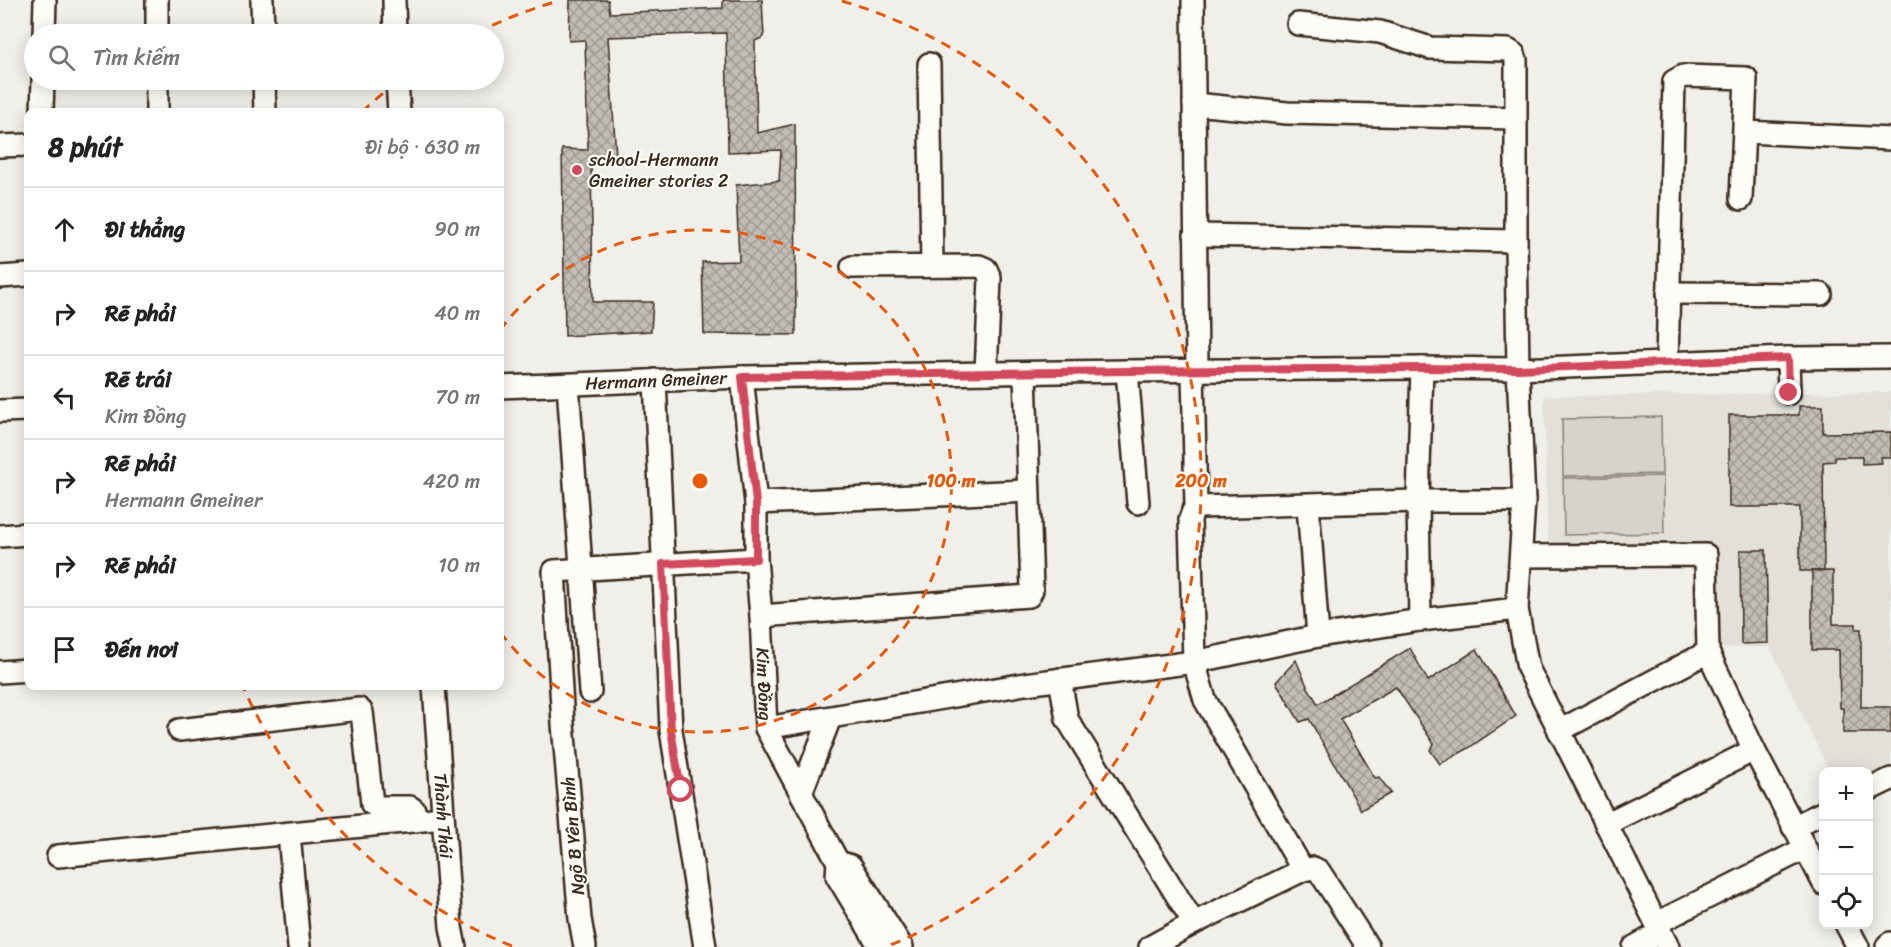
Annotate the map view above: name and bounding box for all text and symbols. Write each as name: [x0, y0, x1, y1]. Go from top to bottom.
search box: [24, 24, 504, 90]
text: Tìm kiếm: [93, 38, 180, 77]
icon: search: [45, 41, 78, 74]
text: 8 phút: [48, 124, 122, 170]
text: Đi bộ · 630 m: [365, 130, 480, 165]
place label: school-Hermann Gmeiner stories 2: [588, 144, 728, 197]
marker: school-Hermann Gmeiner stories 2: [570, 163, 584, 177]
text: Đi thẳng: [105, 210, 185, 249]
text: 90 m: [435, 212, 480, 247]
icon: ahead: [48, 213, 81, 246]
text: Rẽ phải: [105, 294, 176, 333]
text: 40 m: [434, 296, 480, 331]
icon: right: [48, 297, 81, 330]
text: Rẽ trái: [105, 360, 171, 399]
street label: Hermann Gmeiner: [584, 362, 729, 399]
route end: [1775, 379, 1801, 405]
text: 70 m: [435, 380, 480, 415]
icon: left: [48, 381, 81, 414]
text: Kim Đồng: [105, 399, 186, 434]
text: Rẽ phải: [105, 444, 176, 483]
text: 420 m: [423, 464, 480, 499]
icon: right: [48, 465, 81, 498]
text: 100 m: [927, 465, 976, 497]
text: 200 m: [1174, 465, 1227, 497]
centre of rings: [690, 471, 710, 491]
text: Hermann Gmeiner: [105, 483, 262, 518]
text: Rẽ phải: [105, 546, 176, 585]
text: 10 m: [438, 548, 480, 583]
icon: right: [48, 549, 81, 582]
text: Đến nơi: [105, 630, 178, 669]
icon: arrive: [48, 633, 81, 666]
street label: Kim Đồng: [746, 647, 782, 721]
map controls: [1819, 767, 1873, 929]
button: +: [1819, 767, 1873, 821]
street label: Thành Thái: [424, 772, 462, 860]
street label: Ngõ B Yên Bình: [552, 775, 594, 897]
route start: [667, 776, 693, 802]
button: −: [1819, 821, 1873, 875]
button: locate: [1819, 875, 1873, 929]

